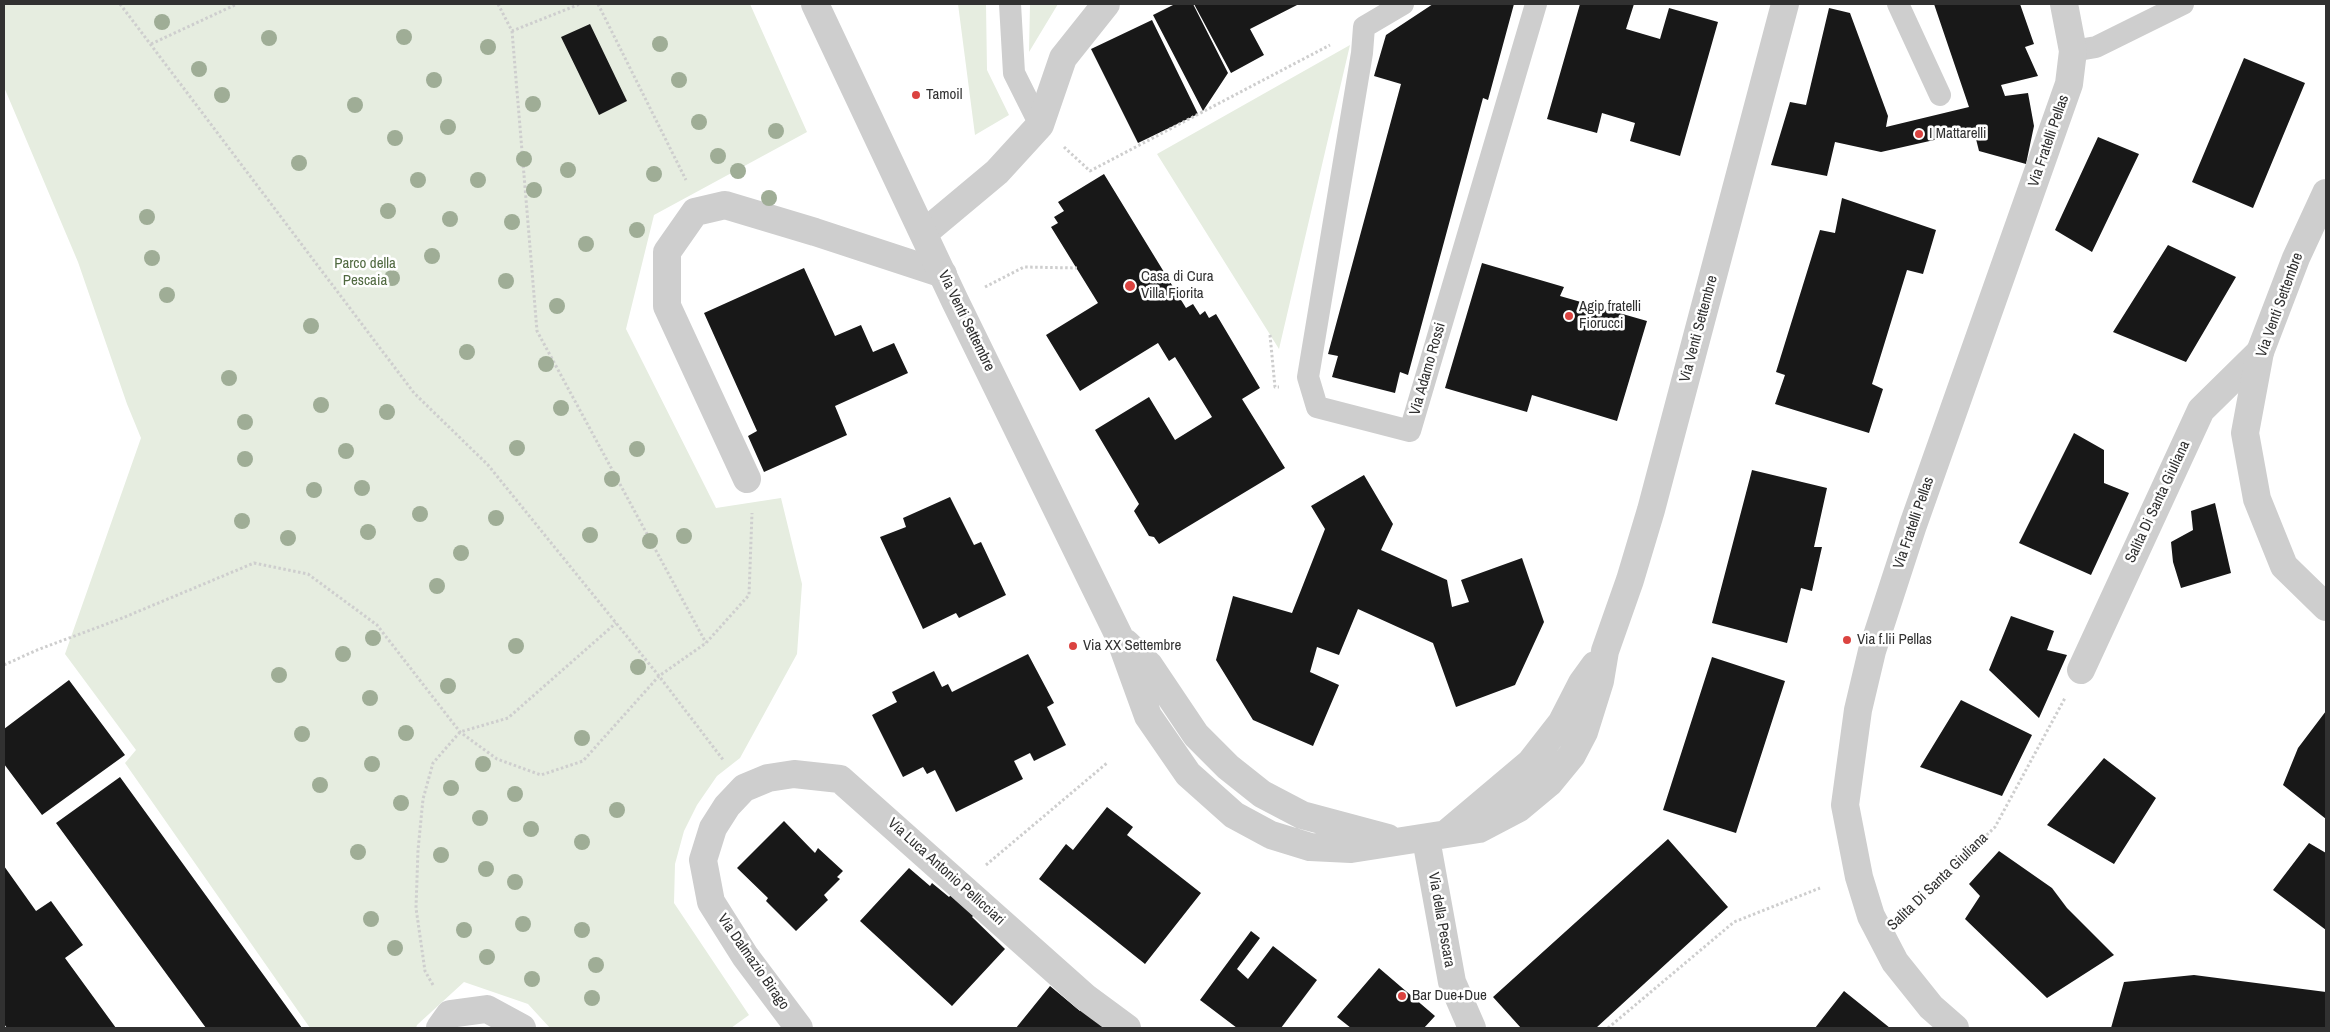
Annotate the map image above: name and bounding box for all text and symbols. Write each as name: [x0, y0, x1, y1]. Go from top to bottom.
place label: Tamoil: [926, 86, 962, 104]
marker: Tamoil: [910, 89, 922, 101]
street label: Via Fratelli Pellas: [2025, 93, 2073, 189]
place label: I Mattarelli: [1929, 125, 1986, 143]
marker: I Mattarelli: [1913, 128, 1925, 140]
street label: Via Venti Settembre: [2253, 250, 2307, 360]
park label: Parco della Pescaia: [334, 255, 396, 290]
street label: Via Venti Settembre: [934, 268, 998, 374]
place label: Casa di Cura Villa Fiorita: [1141, 268, 1213, 303]
street label: Via Venti Settembre: [1676, 274, 1722, 384]
marker: Casa di Cura Villa Fiorita: [1123, 279, 1137, 293]
place label: Agip fratelli Fiorucci: [1579, 298, 1641, 333]
marker: Agip fratelli Fiorucci: [1563, 310, 1575, 322]
street label: Via Adamo Rossi: [1406, 321, 1450, 417]
street label: Salita Di Santa Giuliana: [2122, 438, 2194, 566]
street label: Via Fratelli Pellas: [1890, 475, 1938, 571]
place label: Via f.lii Pellas: [1857, 631, 1932, 649]
marker: Via f.lii Pellas: [1841, 634, 1853, 646]
place label: Via XX Settembre: [1083, 637, 1181, 655]
marker: Via XX Settembre: [1067, 640, 1079, 652]
street label: Via Luca Antonio Pellicciari: [884, 815, 1008, 929]
street label: Salita Di Santa Giuliana: [1884, 829, 1992, 935]
street label: Via della Pescara: [1424, 871, 1458, 969]
street label: Via Dalmazio Birago: [713, 910, 793, 1014]
place label: Bar Due+Due: [1412, 987, 1487, 1005]
marker: Bar Due+Due: [1396, 990, 1408, 1002]

